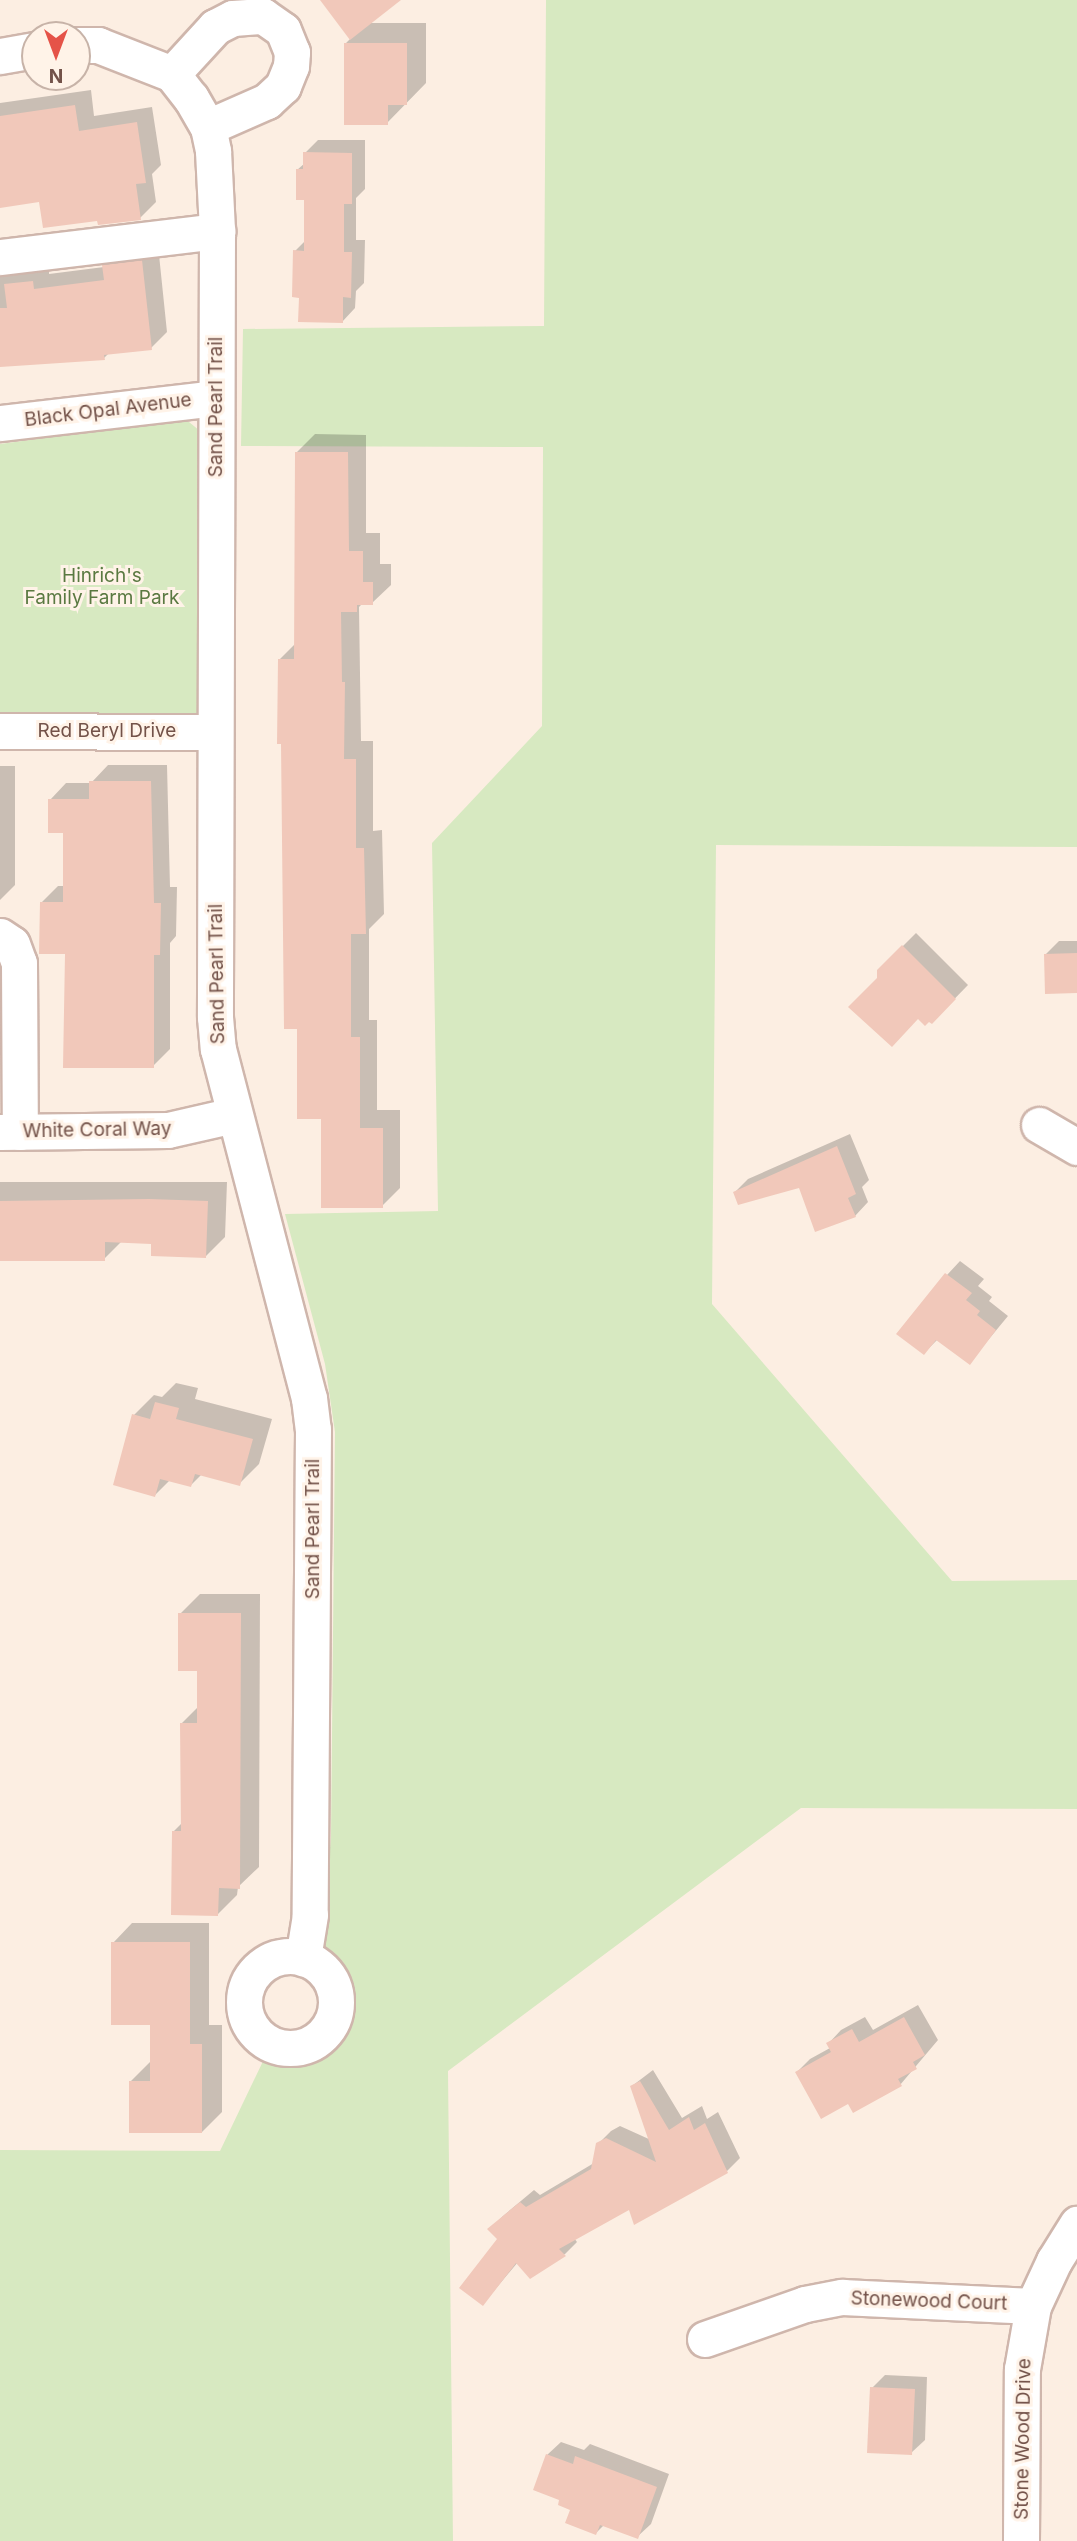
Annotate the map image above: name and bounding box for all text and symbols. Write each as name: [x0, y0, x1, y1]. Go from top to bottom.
north arrow: [21, 21, 91, 91]
text: N: [49, 64, 63, 87]
street label: Sand Pearl Trail: [205, 337, 227, 477]
street label: Black Opal Avenue: [23, 388, 193, 432]
park label: Hinrich's Family Farm Park: [25, 565, 179, 609]
street label: Red Beryl Drive: [38, 720, 176, 742]
street label: Sand Pearl Trail: [204, 903, 230, 1045]
street label: White Coral Way: [22, 1117, 172, 1143]
street label: Sand Pearl Trail: [302, 1459, 324, 1599]
street label: Stonewood Court: [850, 2287, 1008, 2315]
street label: Stone Wood Drive: [1010, 2358, 1036, 2520]

